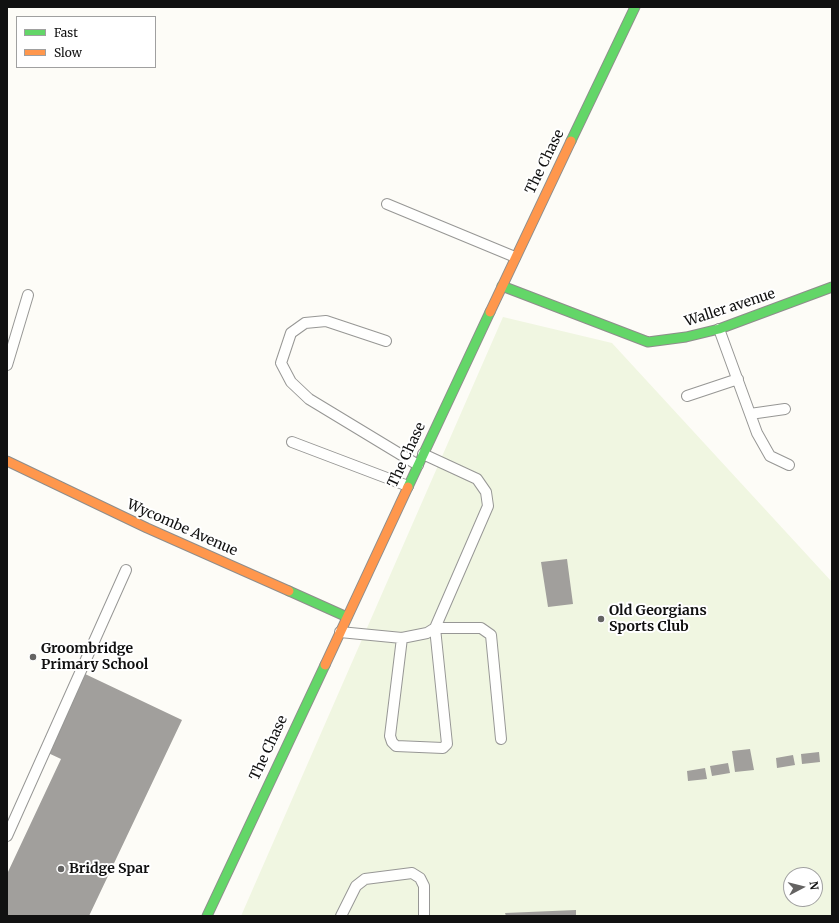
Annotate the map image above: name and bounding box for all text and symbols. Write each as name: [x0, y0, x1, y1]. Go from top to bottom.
legend: [16, 16, 156, 68]
text: Fast: [54, 25, 78, 40]
text: Slow: [54, 45, 82, 60]
street label: The Chase: [522, 127, 568, 197]
street label: Waller avenue: [683, 285, 777, 331]
street label: The Chase: [385, 420, 429, 490]
street label: Wycombe Avenue: [124, 496, 240, 560]
place label: Old Georgians Sports Club: [609, 603, 707, 636]
marker: Old Georgians Sports Club: [596, 614, 606, 624]
place label: Groombridge Primary School: [41, 641, 148, 674]
marker: Groombridge Primary School: [28, 652, 38, 662]
street label: The Chase: [247, 713, 291, 783]
place label: Bridge Spar: [69, 861, 150, 877]
marker: Bridge Spar: [56, 864, 66, 874]
north arrow: [783, 867, 823, 907]
text: N: [806, 880, 821, 891]

